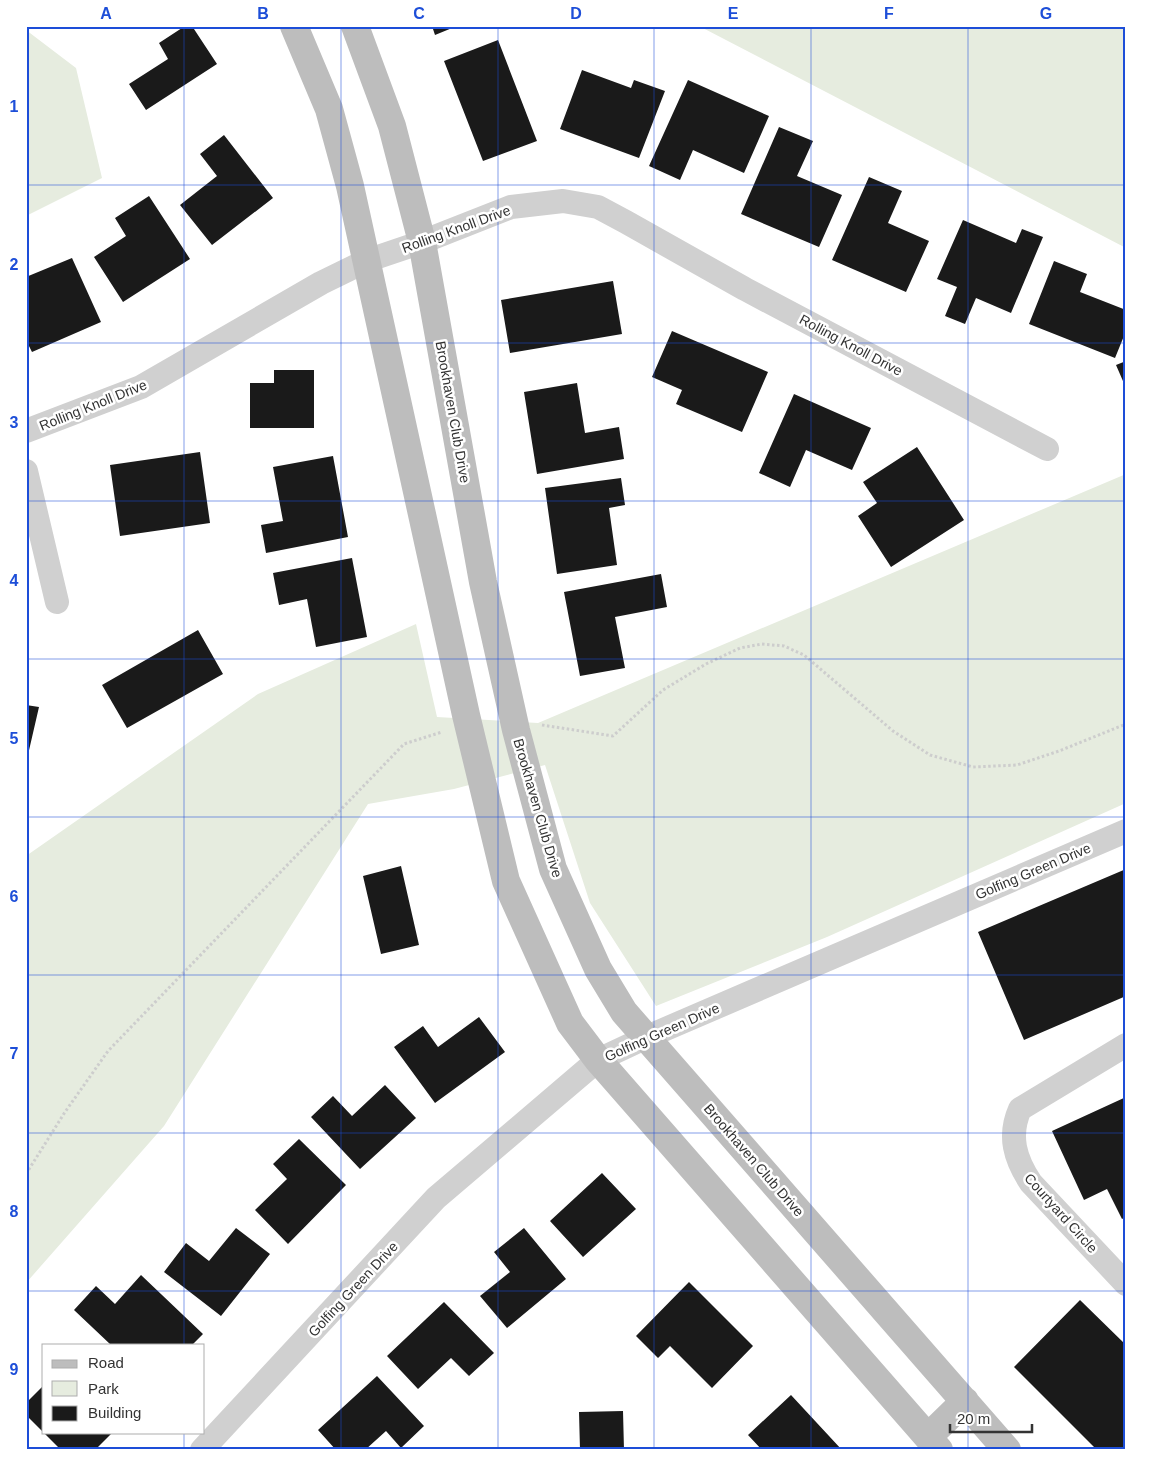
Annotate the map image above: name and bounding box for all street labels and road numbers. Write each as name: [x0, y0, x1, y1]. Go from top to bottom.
street label: Rolling Knoll Drive: [400, 202, 513, 256]
street label: Rolling Knoll Drive: [797, 311, 905, 379]
street label: Brookhaven Club Drive: [433, 340, 473, 484]
street label: Rolling Knoll Drive: [37, 376, 149, 434]
street label: Brookhaven Club Drive: [510, 737, 566, 880]
street label: Golfing Green Drive: [973, 839, 1093, 903]
street label: Golfing Green Drive: [602, 999, 722, 1064]
street label: Brookhaven Club Drive: [701, 1100, 807, 1220]
street label: Courtyard Circle: [1021, 1170, 1101, 1256]
street label: Golfing Green Drive: [305, 1238, 401, 1340]

